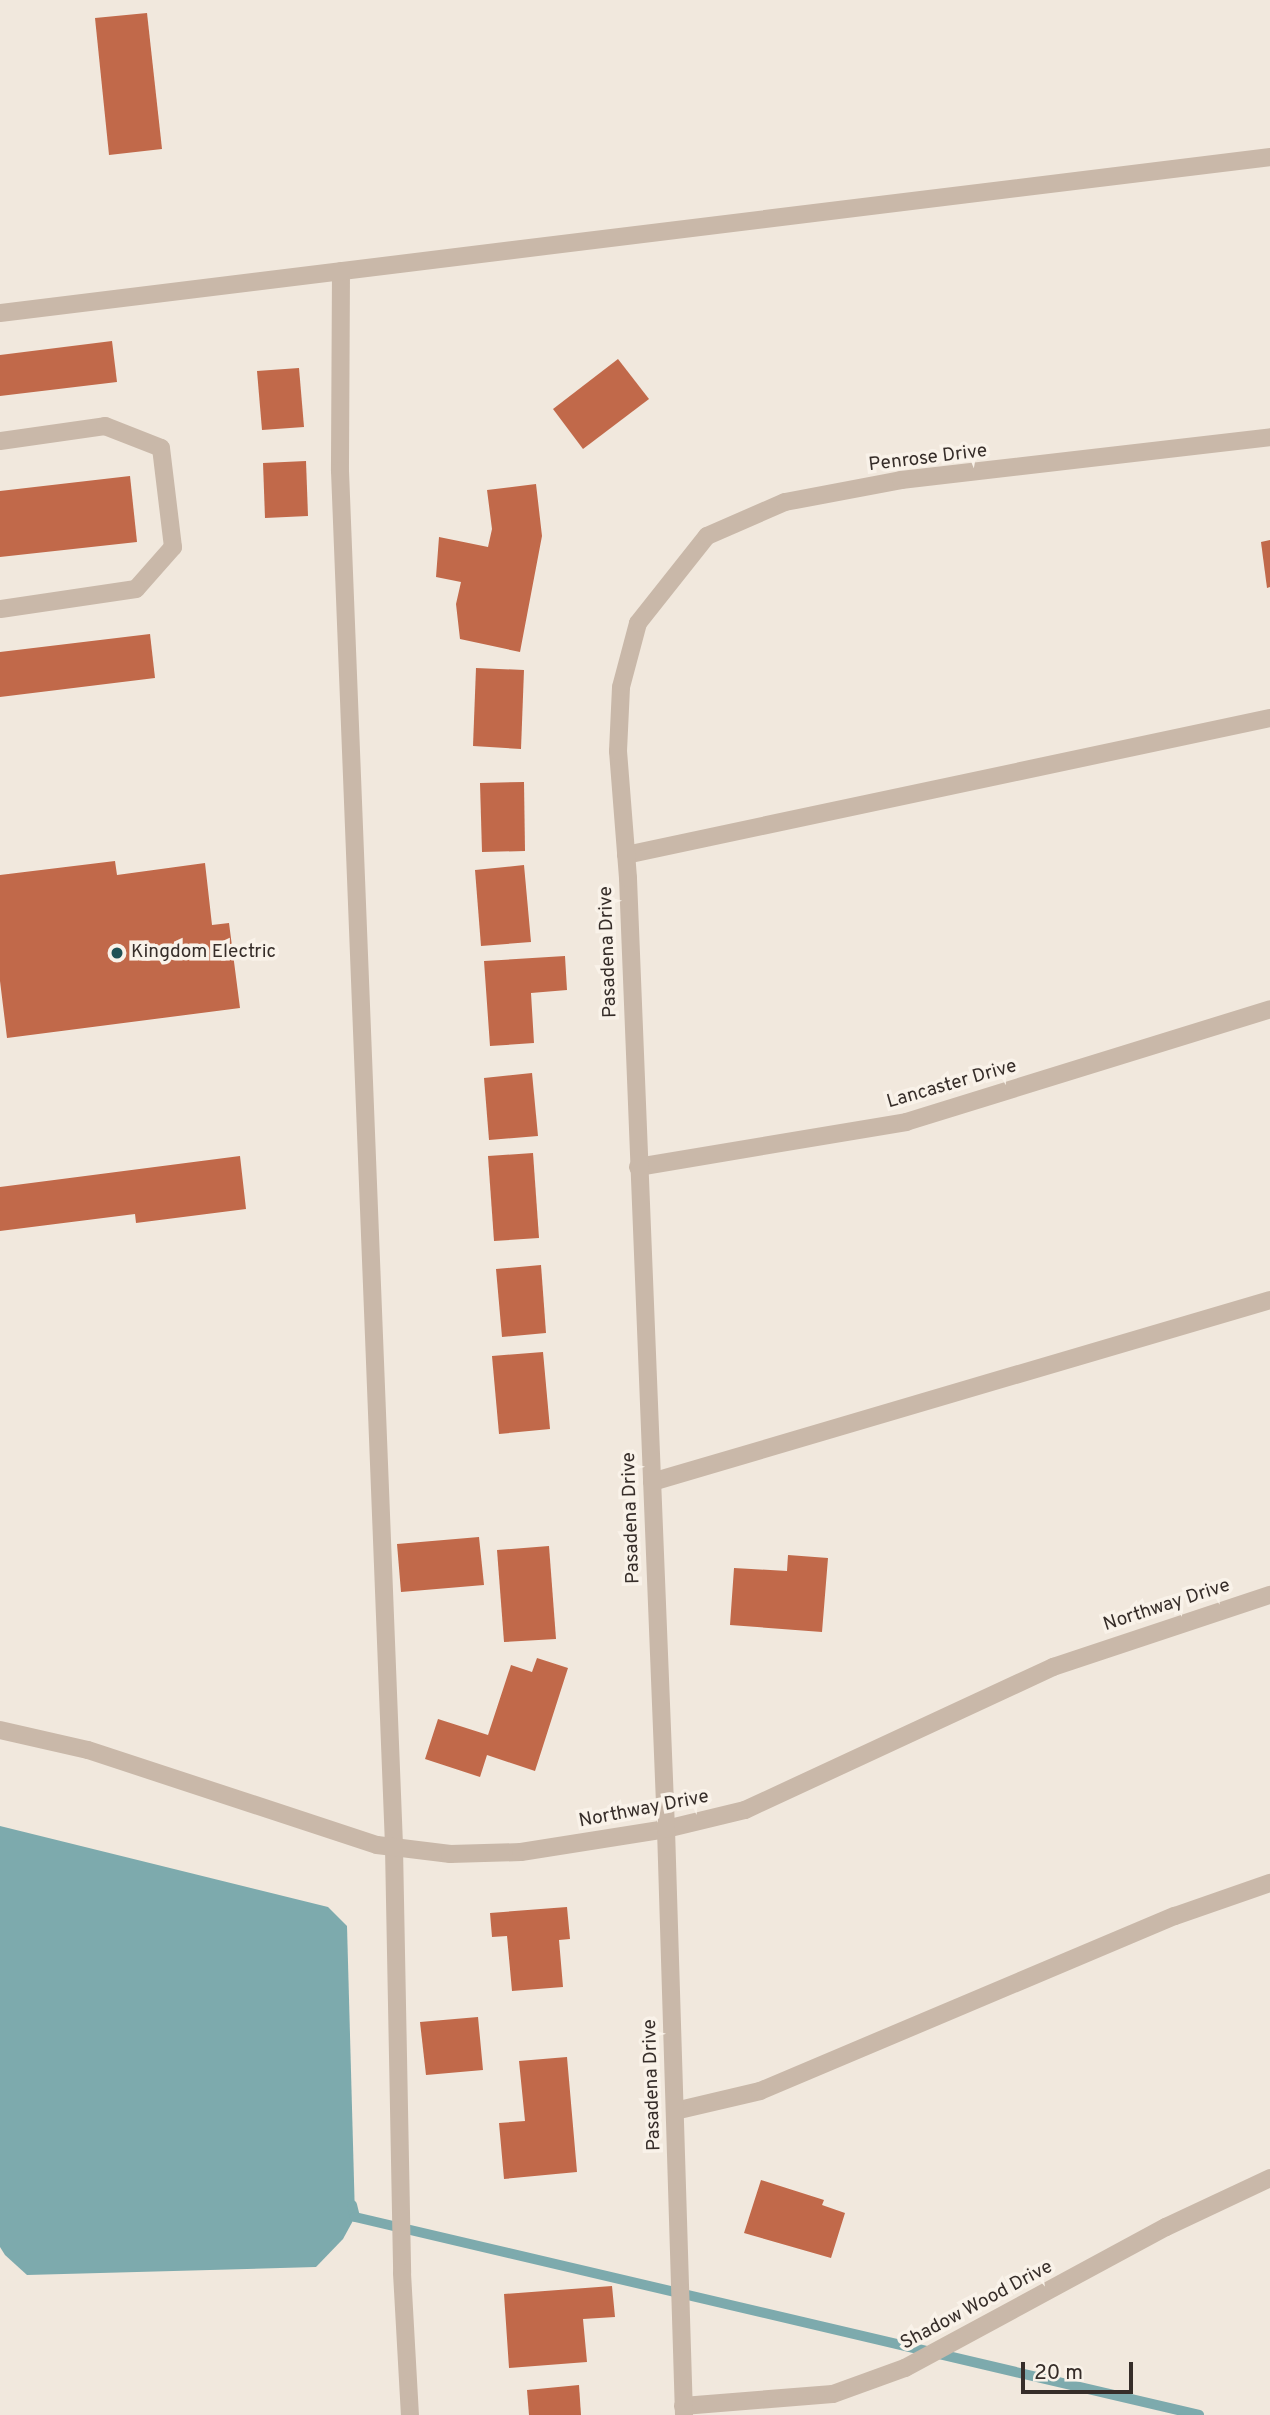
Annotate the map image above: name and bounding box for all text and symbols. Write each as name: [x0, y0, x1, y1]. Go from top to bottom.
street label: Penrose Drive: [867, 440, 989, 478]
street label: Pasadena Drive: [595, 886, 623, 1018]
place label: Kingdom Electric: [131, 942, 276, 964]
marker: Kingdom Electric: [109, 945, 125, 961]
street label: Lancaster Drive: [884, 1056, 1020, 1114]
street label: Pasadena Drive: [618, 1452, 646, 1584]
street label: Northway Drive: [1101, 1575, 1233, 1637]
street label: Northway Drive: [577, 1786, 711, 1834]
street label: Pasadena Drive: [639, 2019, 667, 2151]
street label: Shadow Wood Drive: [897, 2256, 1057, 2356]
scale bar: [1025, 2348, 1137, 2392]
text: 20 m: [1034, 2360, 1083, 2387]

